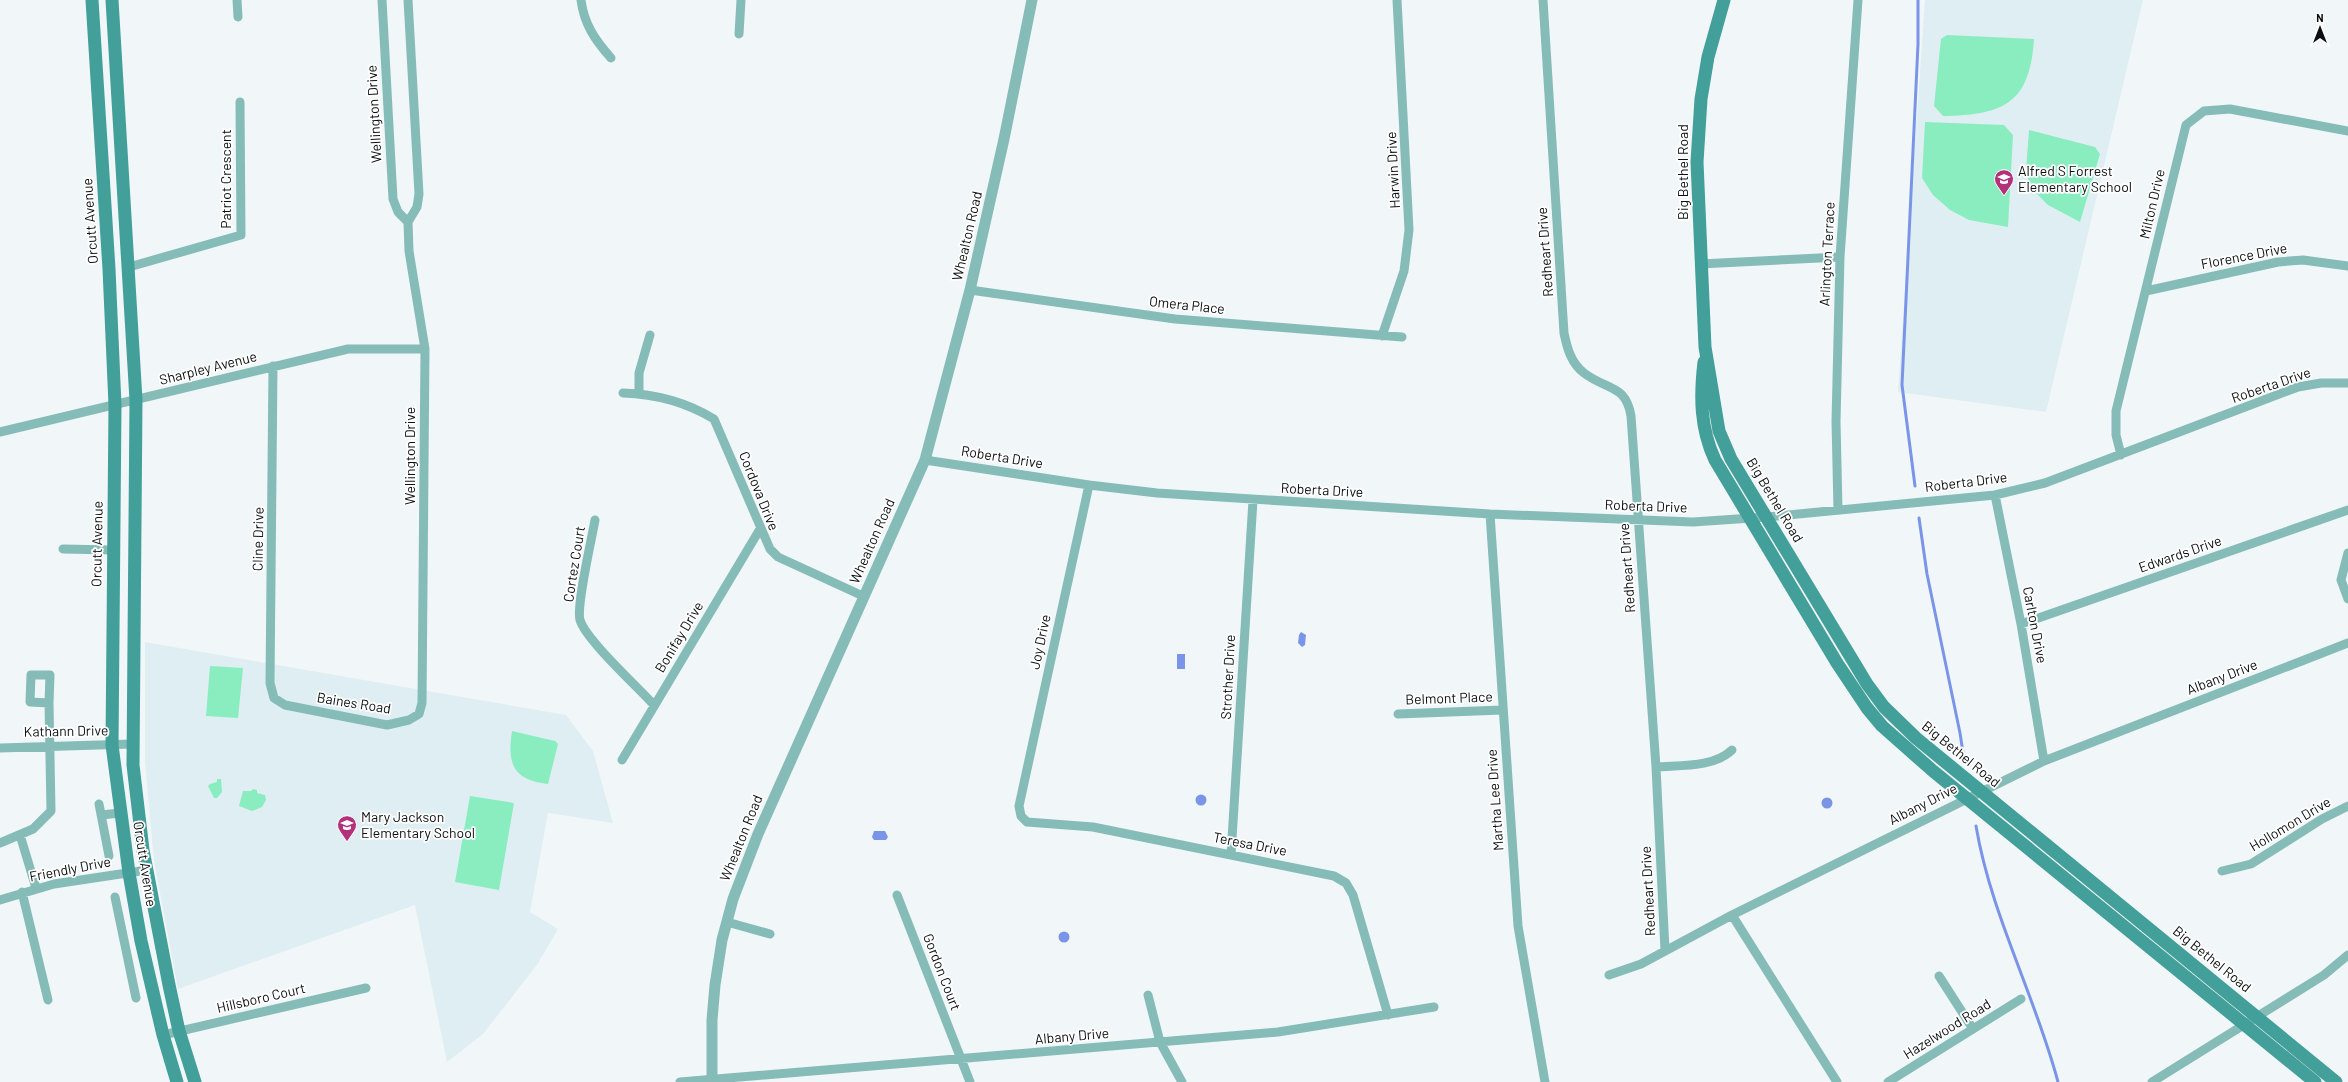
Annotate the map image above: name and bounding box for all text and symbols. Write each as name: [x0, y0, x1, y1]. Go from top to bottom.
north arrow: [2300, 8, 2340, 48]
text: N: [2316, 11, 2324, 24]
street label: Wellington Drive: [362, 65, 385, 163]
street label: Big Bethel Road: [1674, 124, 1691, 220]
street label: Patriot Crescent: [217, 129, 234, 229]
street label: Harwin Drive: [1382, 131, 1403, 209]
place label: Alfred S Forrest Elementary School: [2018, 162, 2132, 195]
street label: Milton Drive: [2135, 167, 2168, 240]
school or university icon: Alfred S Forrest Elementary School: [1993, 168, 2015, 196]
street label: Orcutt Avenue: [78, 178, 101, 265]
street label: Whealton Road: [948, 189, 985, 282]
street label: Arlington Terrace: [1815, 201, 1838, 307]
street label: Redheart Drive: [1533, 207, 1556, 298]
street label: Florence Drive: [2199, 239, 2288, 272]
street label: Omera Place: [1148, 292, 1226, 317]
street label: Sharpley Avenue: [157, 347, 258, 388]
street label: Roberta Drive: [2229, 363, 2313, 406]
street label: Wellington Drive: [401, 407, 418, 505]
street label: Roberta Drive: [960, 442, 1044, 471]
street label: Cordova Drive: [736, 449, 783, 533]
street label: Big Bethel Road: [1743, 454, 1807, 545]
street label: Roberta Drive: [1924, 468, 2008, 495]
street label: Roberta Drive: [1280, 479, 1364, 500]
street label: Whealton Road: [845, 496, 898, 586]
street label: Roberta Drive: [1604, 496, 1688, 515]
street label: Orcutt Avenue: [87, 501, 106, 587]
street label: Cline Drive: [248, 507, 267, 571]
street label: Redheart Drive: [1615, 523, 1638, 614]
street label: Cortez Court: [559, 525, 588, 603]
street label: Edwards Drive: [2136, 531, 2224, 576]
street label: Carlton Drive: [2020, 585, 2051, 665]
street label: Bonifay Drive: [651, 598, 706, 675]
street label: Joy Drive: [1025, 613, 1054, 671]
street label: Strother Drive: [1217, 634, 1238, 720]
street label: Albany Drive: [2184, 655, 2260, 698]
street label: Belmont Place: [1405, 687, 1493, 708]
street label: Baines Road: [316, 688, 392, 717]
street label: Big Bethel Road: [1919, 717, 2004, 790]
street label: Kathann Drive: [24, 721, 108, 740]
street label: Martha Lee Drive: [1482, 749, 1507, 851]
street label: Albany Drive: [1886, 779, 1960, 828]
street label: Whealton Road: [716, 792, 766, 883]
street label: Hollomon Drive: [2246, 793, 2333, 854]
place label: Mary Jackson Elementary School: [361, 808, 475, 841]
school or university icon: Mary Jackson Elementary School: [336, 814, 358, 842]
street label: Orcutt Avenue: [130, 820, 161, 908]
street label: Teresa Drive: [1212, 828, 1288, 859]
street label: Redheart Drive: [1637, 846, 1658, 936]
street label: Friendly Drive: [28, 852, 112, 885]
street label: Big Bethel Road: [2170, 922, 2255, 995]
street label: Gordon Court: [920, 931, 965, 1013]
street label: Hillsboro Court: [215, 979, 307, 1016]
street label: Hazelwood Road: [1900, 995, 1994, 1062]
street label: Albany Drive: [1034, 1024, 1110, 1047]

